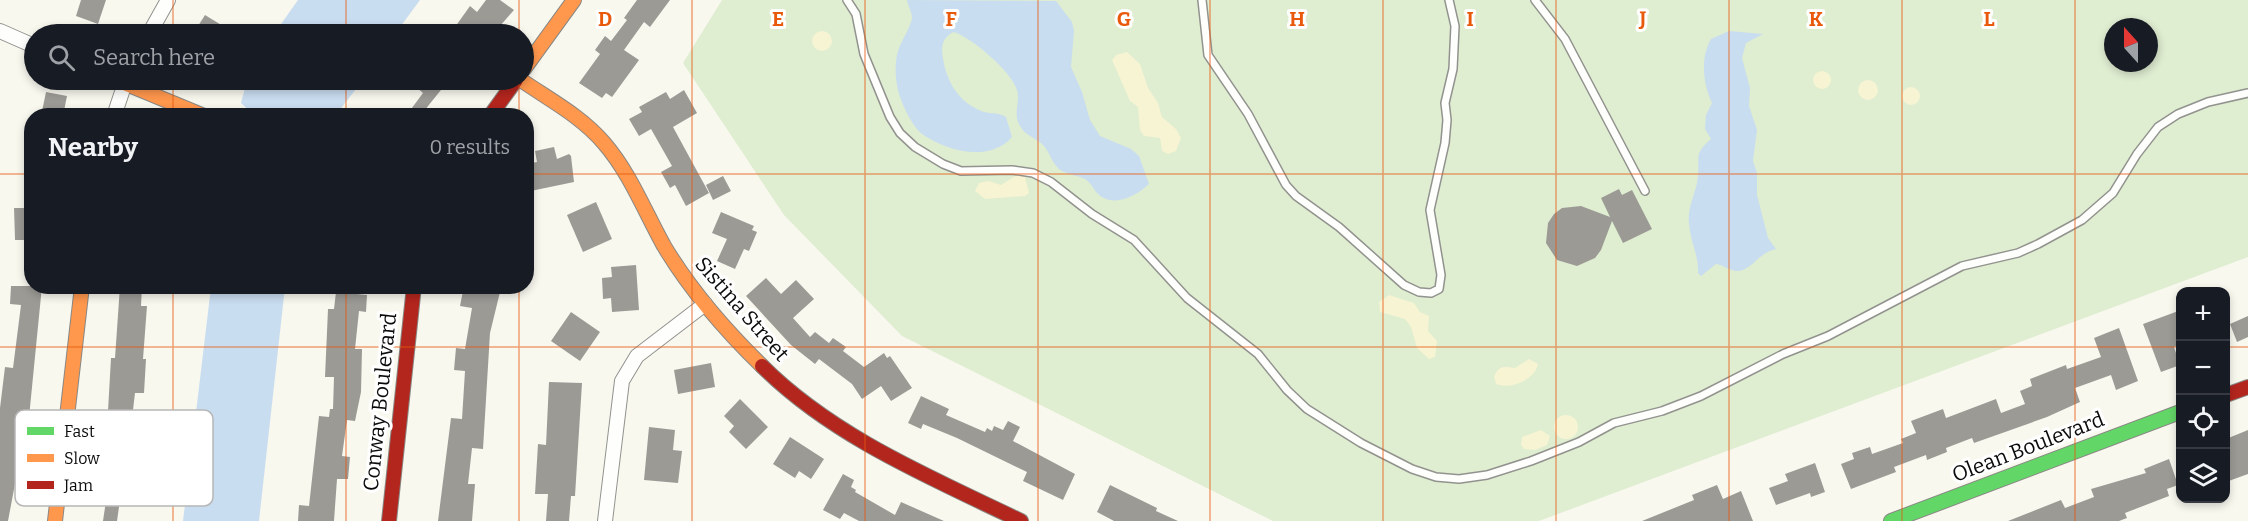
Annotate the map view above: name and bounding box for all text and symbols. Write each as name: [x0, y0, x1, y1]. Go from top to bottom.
text: D: [598, 7, 612, 31]
text: E: [772, 7, 784, 31]
text: F: [945, 7, 957, 31]
text: G: [1117, 7, 1131, 31]
text: H: [1289, 7, 1305, 31]
text: I: [1466, 7, 1474, 31]
text: J: [1639, 7, 1647, 31]
text: K: [1809, 7, 1824, 31]
text: L: [1983, 7, 1995, 31]
north arrow: [2104, 18, 2158, 72]
search box: [24, 24, 534, 90]
icon: search: [45, 41, 78, 74]
text: Search here: [93, 44, 215, 71]
text: Nearby: [48, 132, 138, 163]
text: 0 results: [430, 135, 510, 159]
street label: Sistina Street: [689, 251, 795, 367]
map controls: [2176, 287, 2230, 503]
button: +: [2176, 287, 2230, 341]
street label: Conway Boulevard: [358, 311, 402, 493]
button: −: [2176, 341, 2230, 395]
button: locate: [2176, 395, 2230, 449]
street label: Olean Boulevard: [1948, 406, 2108, 488]
legend: [15, 410, 213, 506]
text: Fast: [64, 422, 95, 441]
text: Slow: [64, 449, 100, 468]
button: layers: [2176, 449, 2230, 503]
text: Jam: [63, 476, 93, 495]

